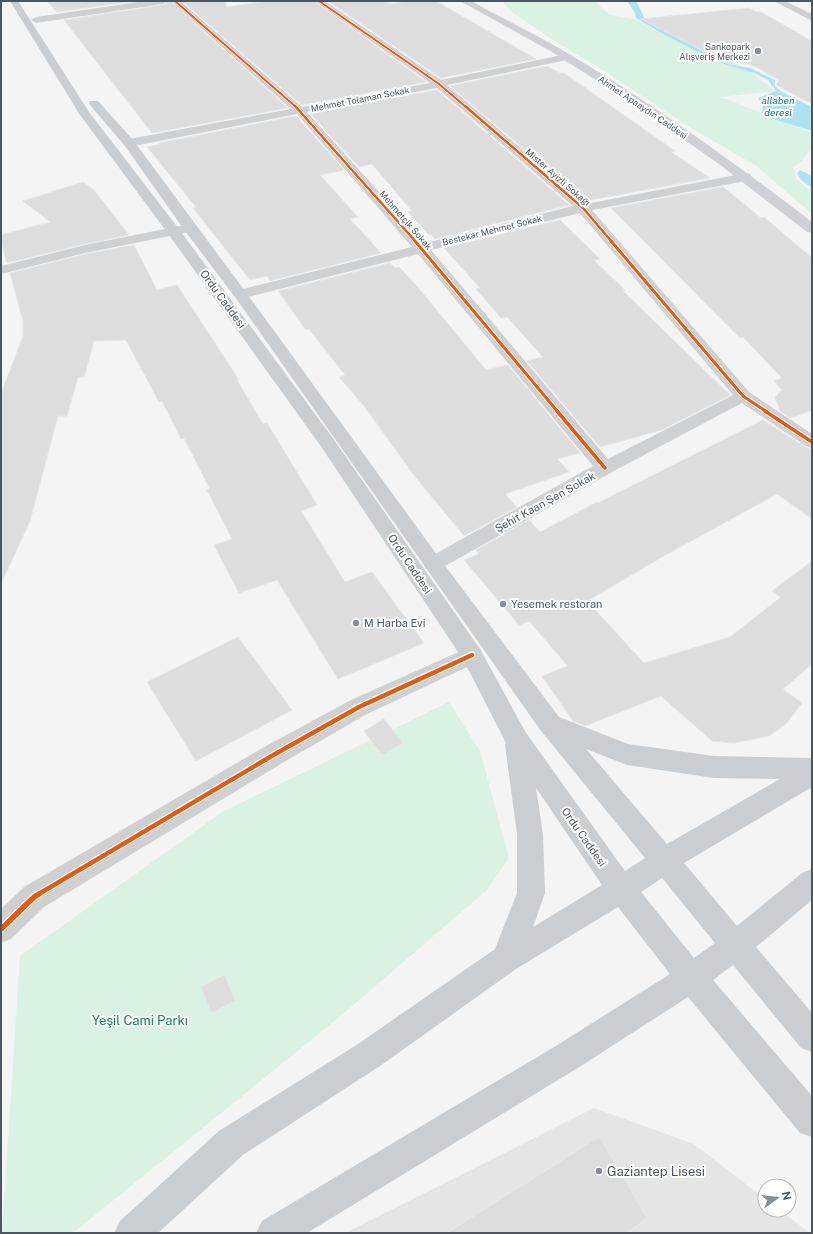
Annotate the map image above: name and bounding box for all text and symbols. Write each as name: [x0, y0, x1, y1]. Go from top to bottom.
place label: Sankopark Alışveriş Merkezi: [679, 41, 750, 62]
marker: Sankopark Alışveriş Merkezi: [753, 46, 763, 56]
street label: Ahmet Apaaydın Caddesi: [596, 73, 690, 141]
street label: Mehmet Tolaman Sokak: [310, 84, 410, 114]
water label: allaben deresi: [761, 94, 795, 118]
street label: Mister Ayizli Sokağı: [523, 146, 593, 208]
street label: Mehmetçik Sokak: [377, 188, 435, 252]
street label: Bestekar Mehmet Sokak: [441, 212, 543, 248]
street label: Ordu Caddesi: [198, 268, 248, 330]
street label: Şehit Kaan Şen Sokak: [493, 469, 598, 535]
street label: Ordu Caddesi: [386, 532, 434, 596]
place label: Yesemek restoran: [511, 598, 602, 610]
marker: Yesemek restoran: [498, 599, 508, 609]
place label: M Harba Evi: [364, 617, 425, 629]
marker: M Harba Evi: [351, 618, 361, 628]
street label: Ordu Caddesi: [559, 805, 609, 869]
park label: Yeşil Cami Parkı: [92, 1013, 188, 1028]
place label: Gaziantep Lisesi: [607, 1164, 705, 1179]
marker: Gaziantep Lisesi: [594, 1166, 604, 1176]
north arrow: [757, 1178, 797, 1218]
text: N: [780, 1190, 794, 1201]

